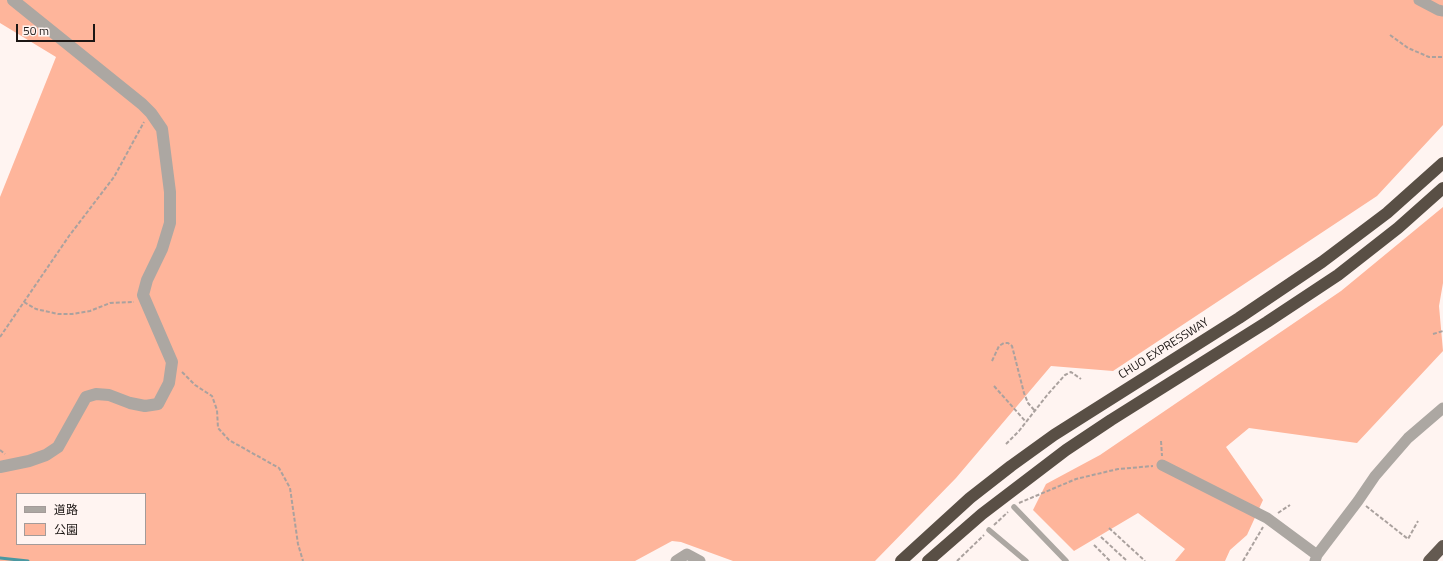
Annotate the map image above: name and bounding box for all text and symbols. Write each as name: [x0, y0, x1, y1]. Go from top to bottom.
scale bar: [18, 16, 97, 42]
text: 50 m: [23, 21, 49, 40]
street label: CHUO EXPRESSWAY: [1116, 315, 1212, 383]
legend: [16, 493, 146, 545]
text: 道路: [54, 500, 78, 519]
text: 公園: [54, 520, 78, 539]

